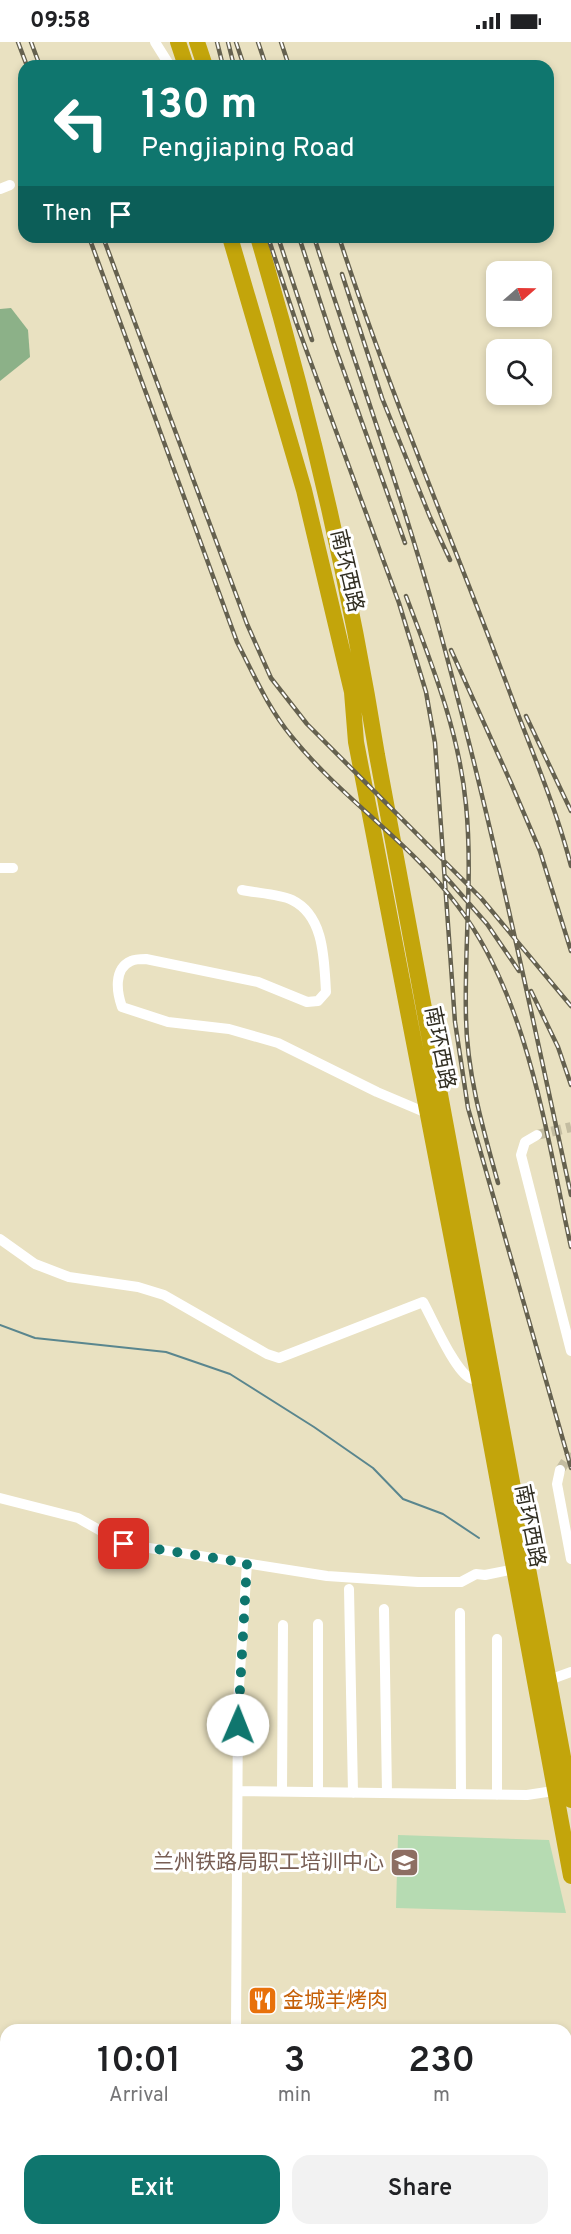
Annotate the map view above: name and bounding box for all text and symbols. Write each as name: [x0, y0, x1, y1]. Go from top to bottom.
text: 09:58: [30, 8, 91, 35]
text: 130 m: [141, 80, 257, 133]
icon: left: [42, 84, 120, 162]
text: Pengjiaping Road: [141, 132, 355, 166]
icon: arrive: [104, 198, 137, 231]
text: Then: [42, 201, 92, 228]
north arrow: [486, 261, 552, 327]
map controls: [486, 261, 552, 405]
button: search: [486, 339, 552, 405]
street label: 南环西路: [323, 527, 369, 615]
street label: 南环西路: [418, 1004, 460, 1092]
street label: 南环西路: [508, 1482, 550, 1570]
pin: [98, 1518, 149, 1569]
icon: arrive: [107, 1527, 140, 1560]
position arrow: [206, 1693, 270, 1757]
school or university icon: 兰州铁路局职工培训中心: [389, 1847, 421, 1879]
place label: 兰州铁路局职工培训中心: [153, 1850, 384, 1877]
restaurant icon: 金城羊烤肉: [246, 1985, 278, 2017]
place label: 金城羊烤肉: [283, 1988, 388, 2015]
text: 10:01: [97, 2039, 181, 2085]
text: 3: [284, 2039, 305, 2085]
text: 230: [408, 2039, 475, 2085]
text: Arrival: [109, 2083, 169, 2109]
text: min: [278, 2083, 311, 2109]
text: m: [433, 2083, 450, 2109]
button: Exit: [24, 2155, 280, 2224]
button: Share: [292, 2155, 548, 2224]

